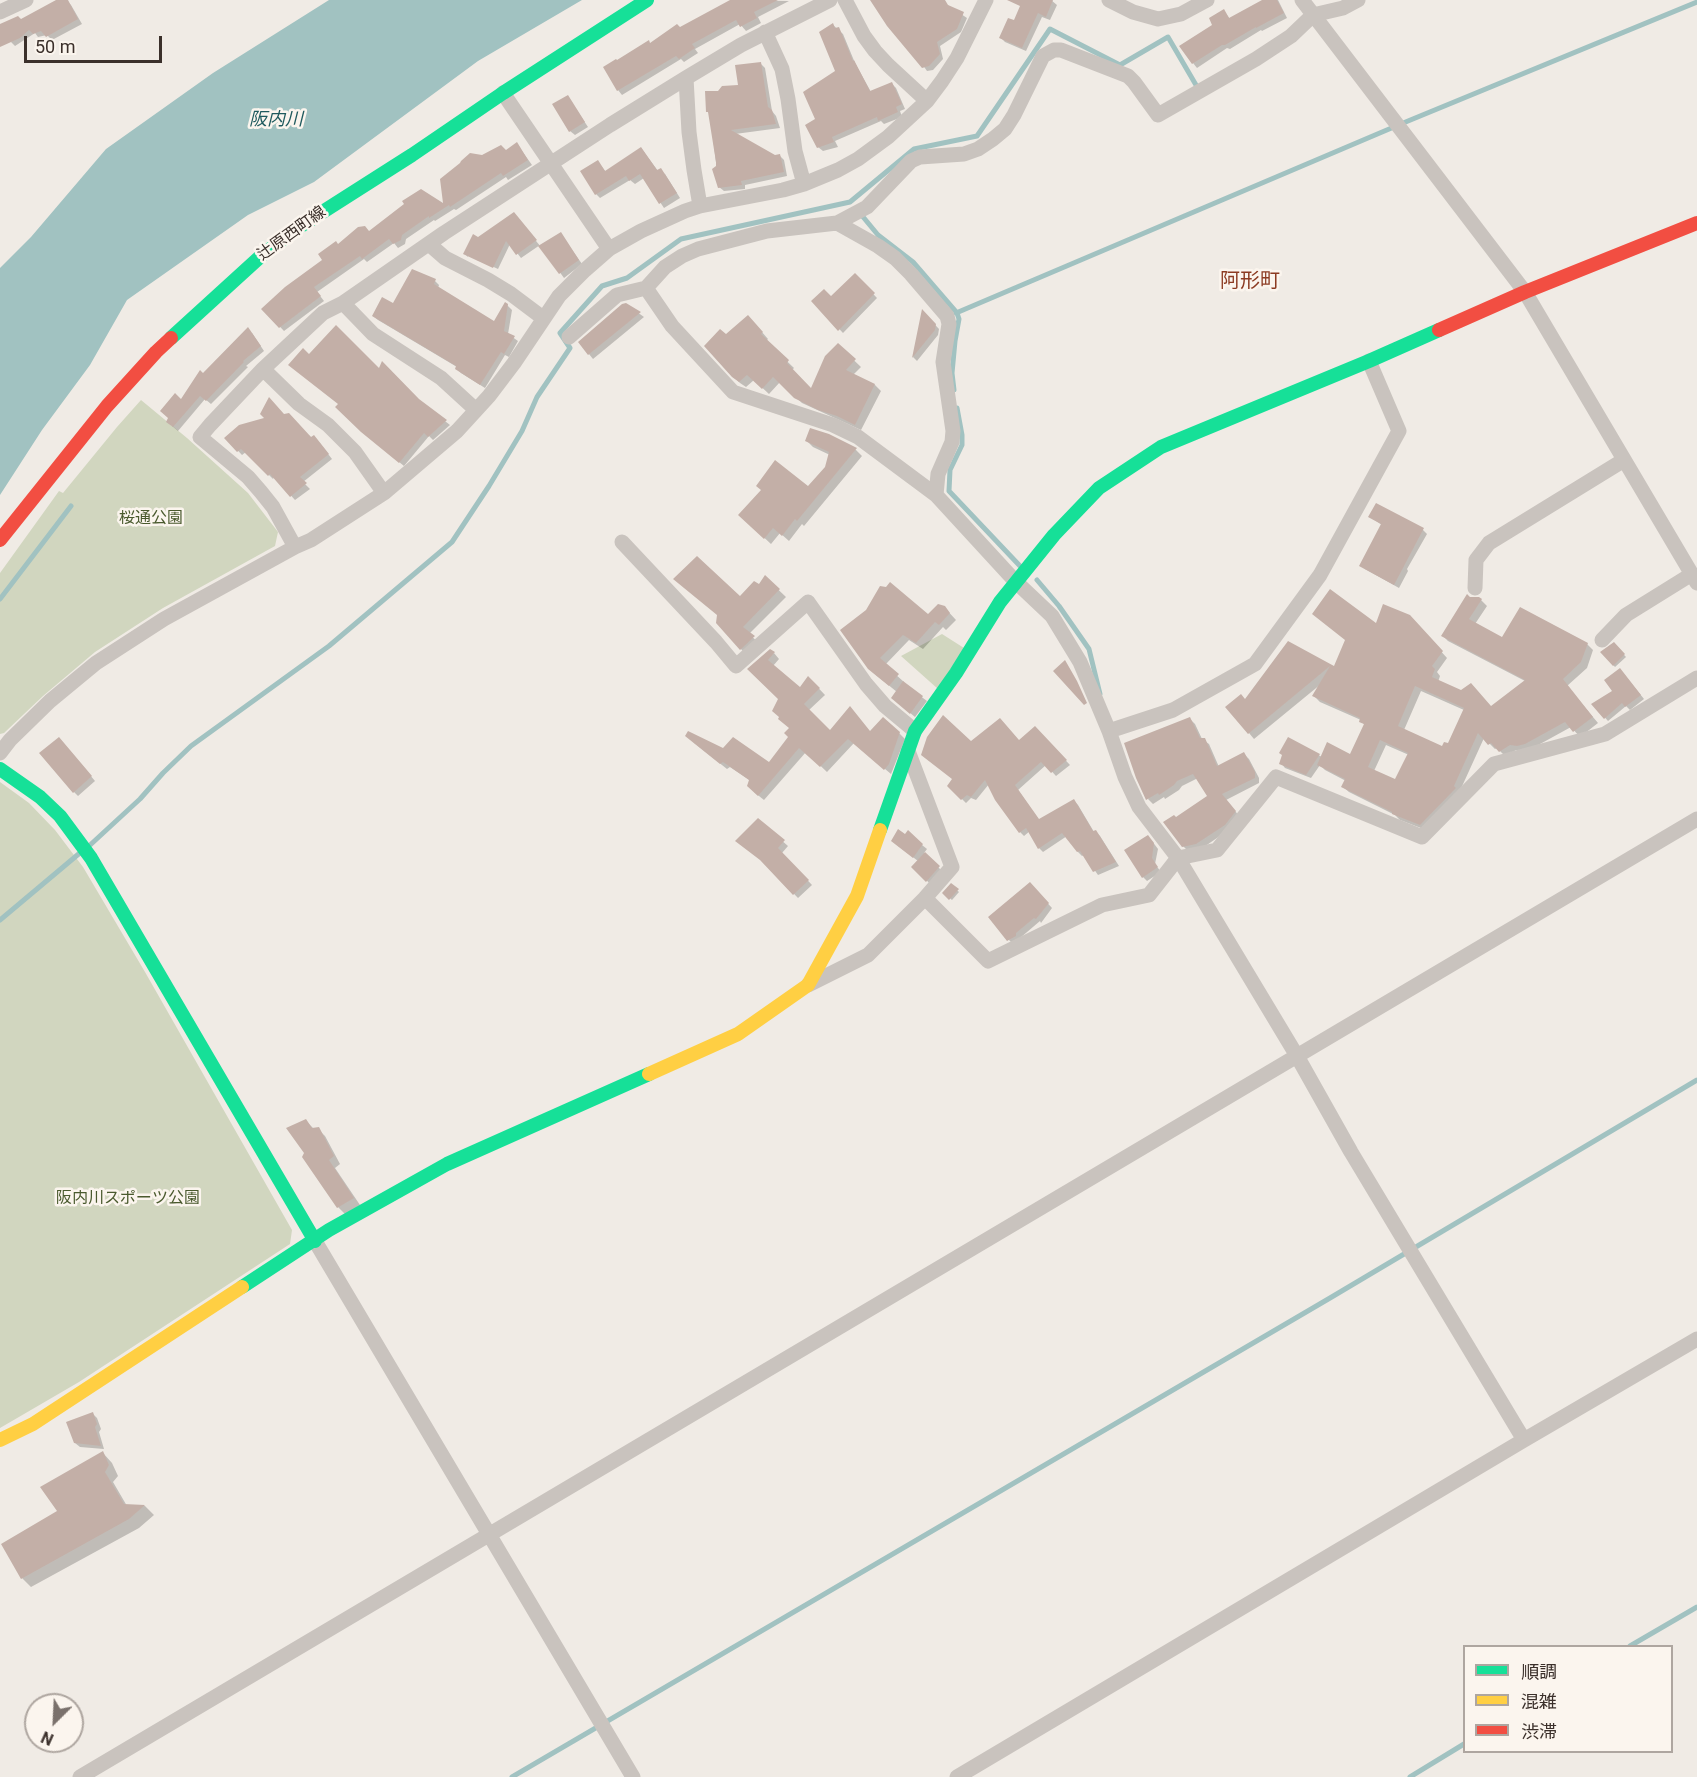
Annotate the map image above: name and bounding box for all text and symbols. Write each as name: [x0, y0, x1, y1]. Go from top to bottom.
scale bar: [27, 24, 165, 62]
text: 50 m: [35, 36, 75, 57]
water label: 阪内川: [249, 109, 303, 131]
street label: 辻原西町線: [254, 203, 330, 265]
district label: 阿形町: [1220, 270, 1280, 294]
park label: 桜通公園: [119, 509, 183, 529]
park label: 阪内川スポーツ公園: [56, 1189, 200, 1209]
legend: [1463, 1645, 1673, 1753]
text: 順調: [1521, 1661, 1557, 1682]
text: 混雑: [1521, 1691, 1557, 1712]
north arrow: [24, 1693, 84, 1753]
text: 渋滞: [1521, 1721, 1557, 1742]
text: N: [38, 1727, 56, 1749]

